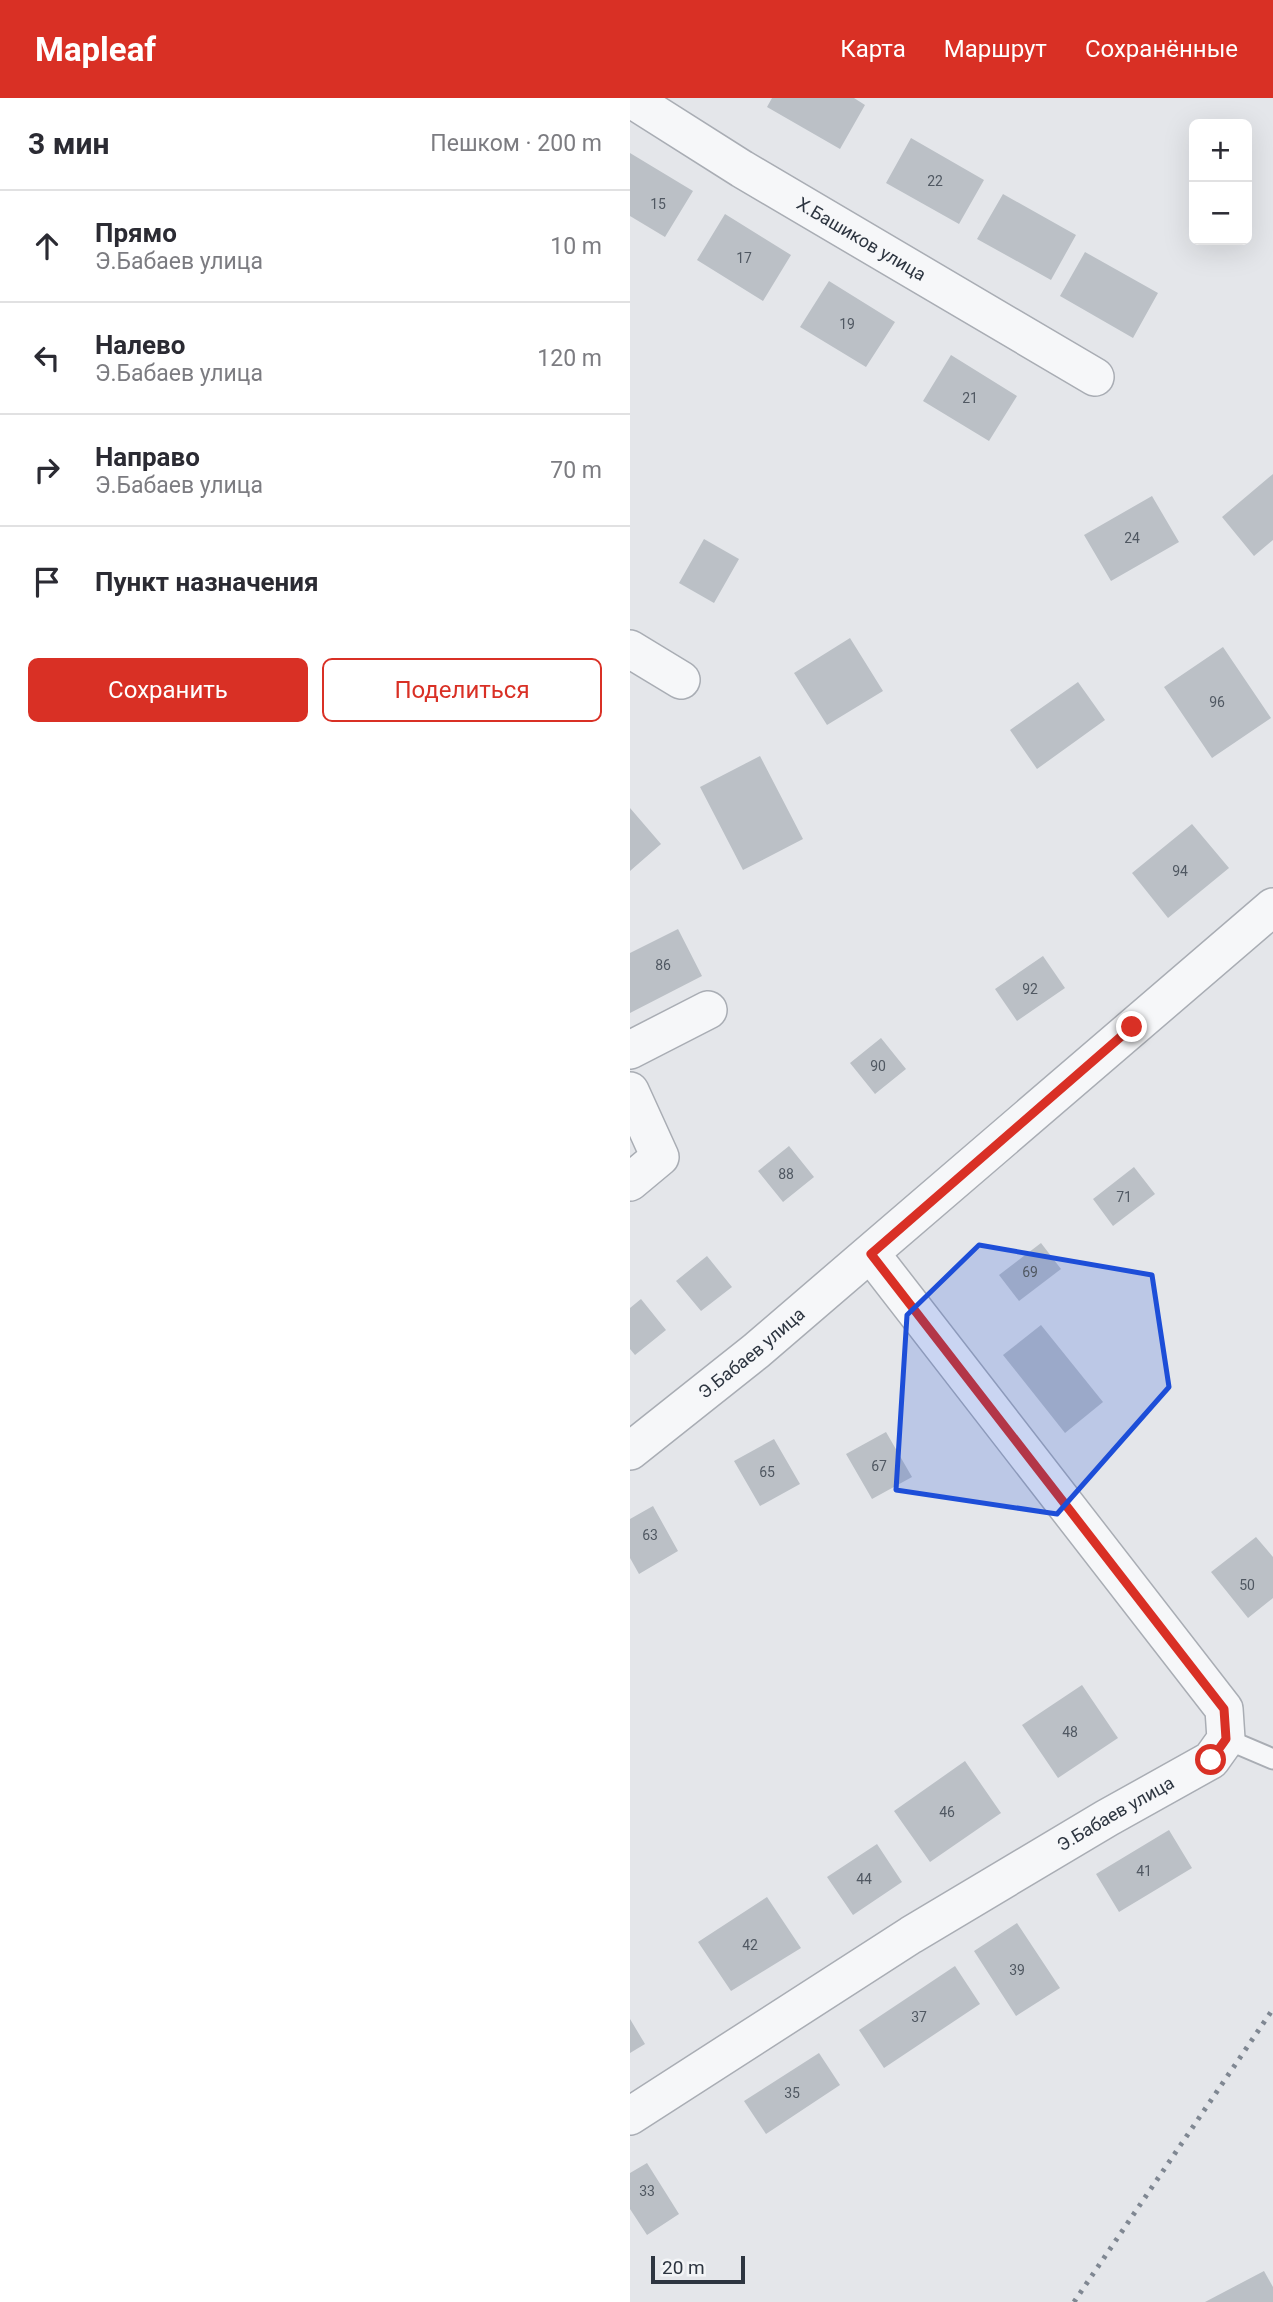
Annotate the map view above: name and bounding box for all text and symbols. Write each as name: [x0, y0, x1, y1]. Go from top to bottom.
text: Mapleaf: [35, 30, 156, 69]
text: Карта: [840, 35, 906, 63]
text: Маршрут: [944, 35, 1047, 63]
text: Сохранённые: [1085, 35, 1238, 63]
map controls: [1189, 119, 1252, 245]
button: +: [1189, 119, 1252, 182]
text: 3 мин: [28, 126, 109, 161]
text: Пешком · 200 m: [430, 130, 602, 157]
house number: 22: [927, 173, 943, 189]
button: −: [1189, 182, 1252, 245]
street label: Х.Башиков улица: [793, 193, 930, 285]
house number: 15: [650, 196, 666, 212]
text: Прямо: [95, 218, 177, 248]
icon: ahead: [28, 227, 66, 265]
text: 10 m: [550, 233, 602, 260]
text: Э.Бабаев улица: [95, 248, 263, 275]
house number: 17: [736, 250, 752, 266]
house number: 19: [839, 316, 855, 332]
text: Налево: [95, 330, 185, 360]
icon: left: [28, 339, 66, 377]
text: 120 m: [537, 345, 602, 372]
text: Э.Бабаев улица: [95, 360, 263, 387]
house number: 21: [962, 390, 978, 406]
text: Направо: [95, 442, 200, 472]
icon: right: [28, 451, 66, 489]
text: 70 m: [550, 457, 602, 484]
text: Э.Бабаев улица: [95, 472, 263, 499]
house number: 24: [1124, 530, 1140, 546]
icon: arrive: [28, 563, 66, 601]
text: Пункт назначения: [95, 567, 319, 597]
button: Сохранить: [28, 658, 308, 722]
button: Поделиться: [322, 658, 602, 722]
house number: 96: [1209, 694, 1225, 710]
house number: 94: [1172, 863, 1188, 879]
house number: 86: [655, 957, 671, 973]
house number: 92: [1022, 981, 1038, 997]
route end: [1116, 1011, 1147, 1042]
house number: 90: [870, 1058, 886, 1074]
house number: 88: [778, 1166, 794, 1182]
house number: 71: [1116, 1189, 1132, 1205]
house number: 69: [1022, 1264, 1038, 1280]
street label: Э.Бабаев улица: [694, 1303, 809, 1403]
house number: 67: [871, 1458, 887, 1474]
house number: 65: [759, 1464, 775, 1480]
house number: 63: [642, 1527, 658, 1543]
house number: 50: [1239, 1577, 1255, 1593]
house number: 48: [1062, 1724, 1078, 1740]
route start: [1195, 1744, 1226, 1775]
street label: Э.Бабаев улица: [1053, 1772, 1178, 1855]
house number: 46: [939, 1804, 955, 1820]
house number: 41: [1136, 1863, 1152, 1879]
house number: 44: [856, 1871, 872, 1887]
house number: 42: [742, 1937, 758, 1953]
house number: 39: [1009, 1962, 1025, 1978]
house number: 37: [911, 2009, 927, 2025]
house number: 35: [784, 2085, 800, 2101]
house number: 33: [639, 2183, 655, 2199]
scale bar: [651, 2253, 746, 2285]
text: 20 m: [662, 2256, 705, 2279]

